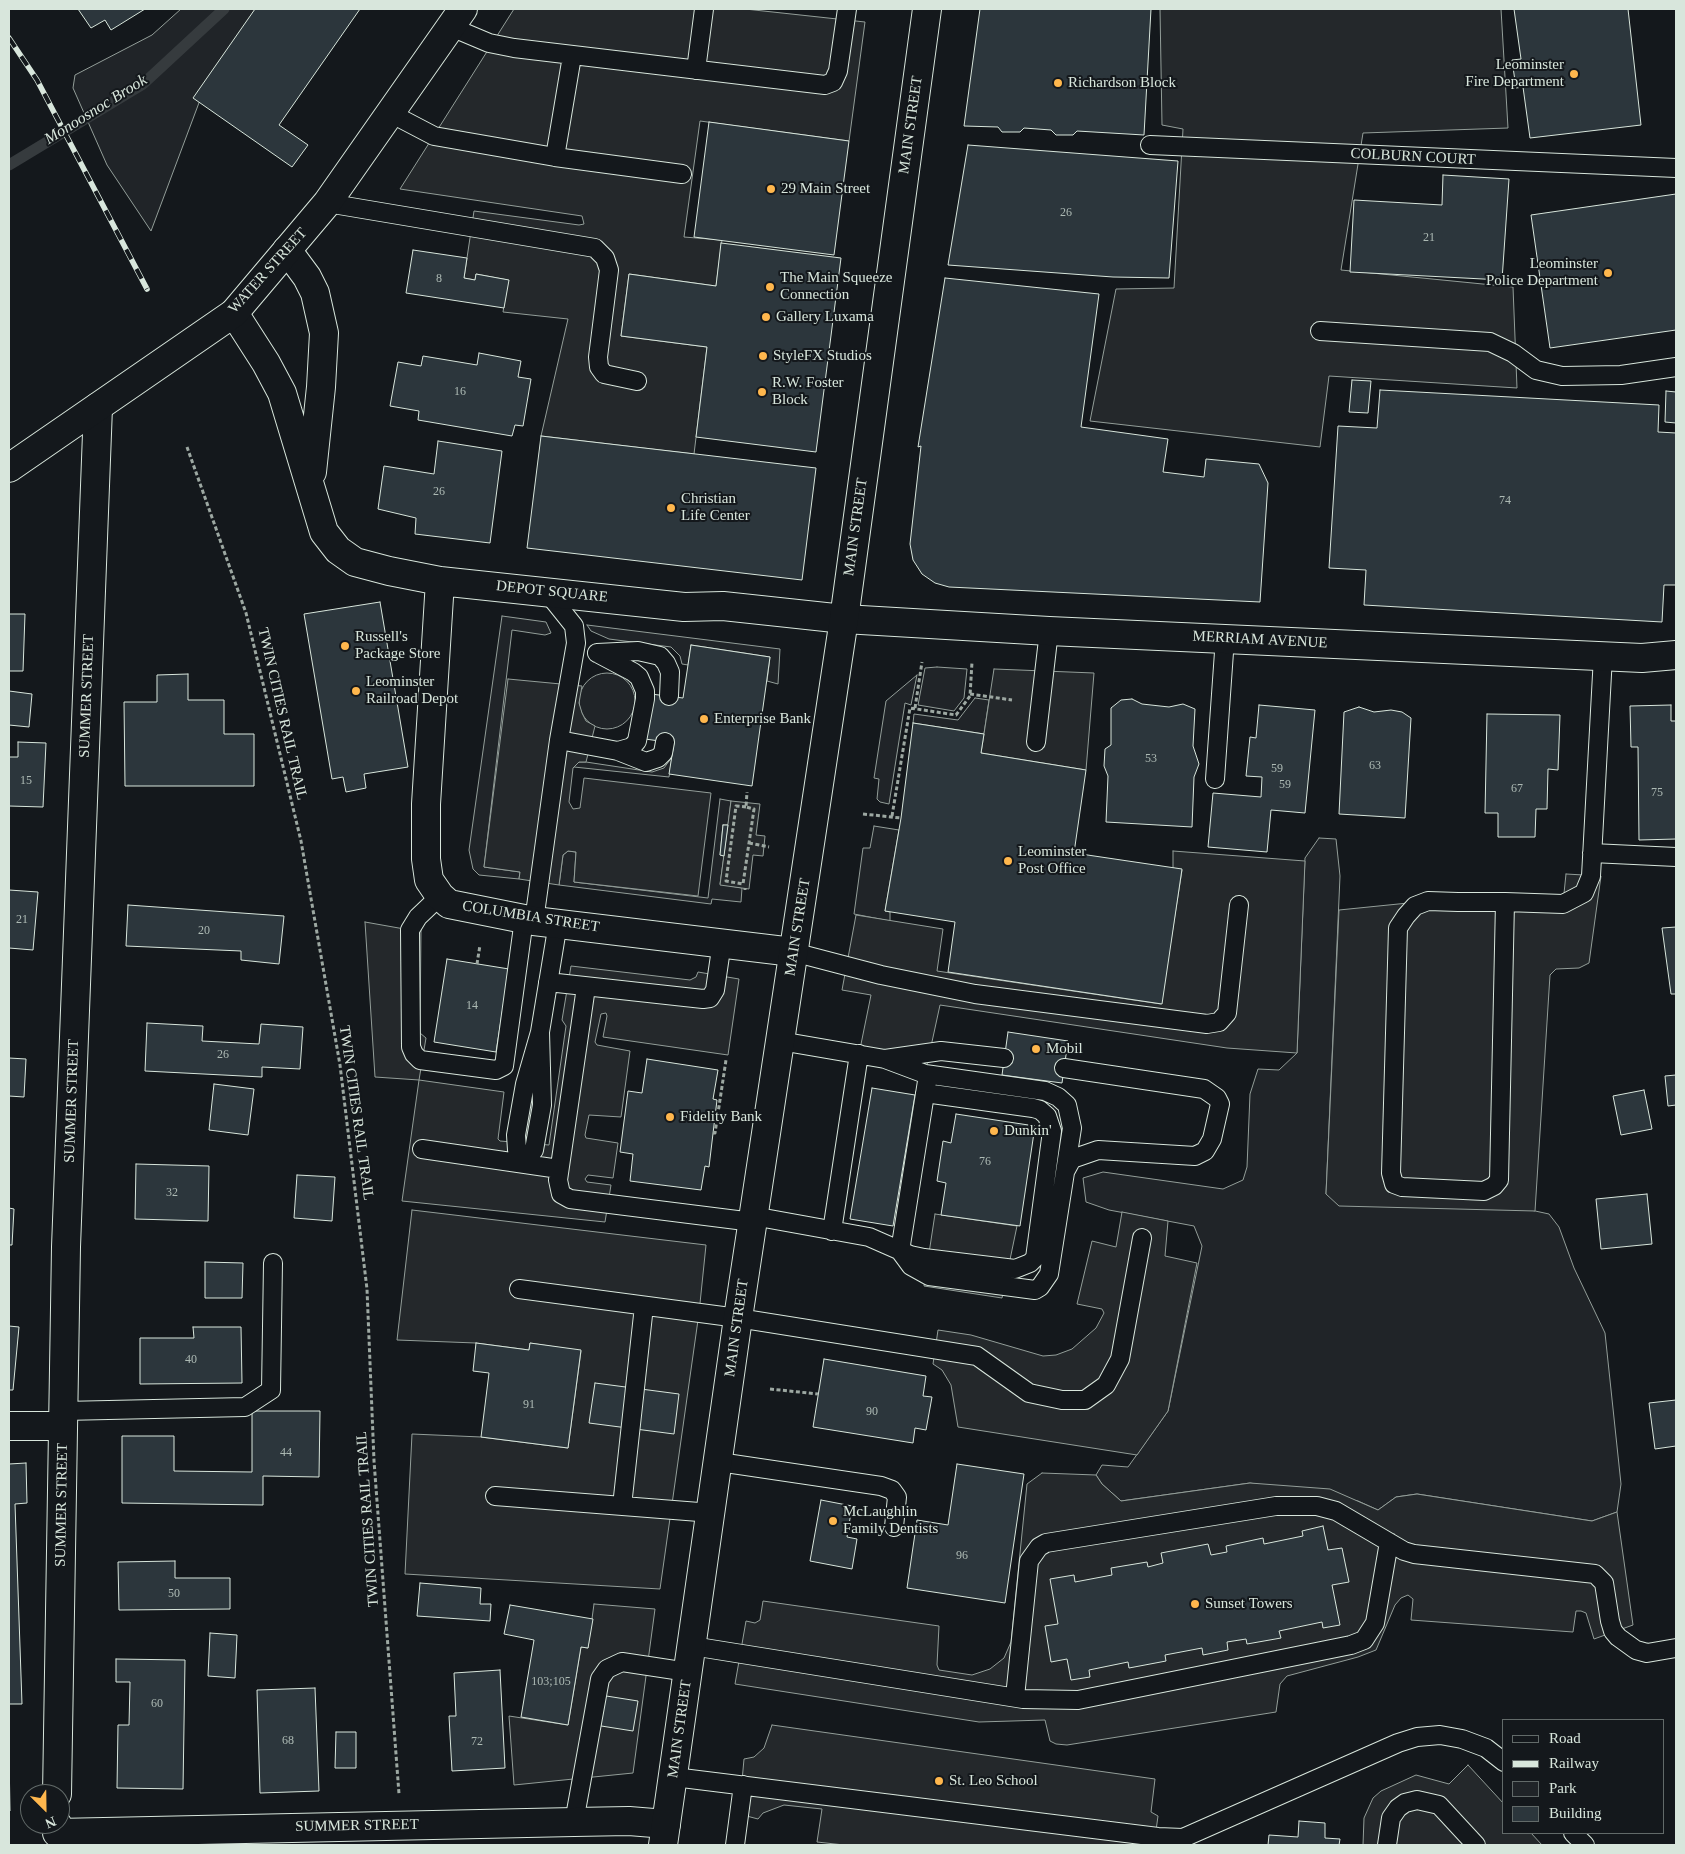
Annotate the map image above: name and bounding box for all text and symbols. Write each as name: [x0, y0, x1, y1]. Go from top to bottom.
place label: Leominster Fire Department: [1465, 56, 1564, 91]
marker: Leominster Fire Department: [1568, 68, 1580, 80]
water label: Monoosnoc Brook: [41, 71, 151, 149]
place label: Richardson Block: [1068, 74, 1176, 92]
street label: MAIN STREET: [895, 75, 927, 175]
marker: Richardson Block: [1052, 77, 1064, 89]
street label: COLBURN COURT: [1350, 145, 1476, 169]
place label: 29 Main Street: [781, 180, 870, 198]
marker: 29 Main Street: [765, 183, 777, 195]
house number: 26: [1060, 206, 1072, 220]
street label: WATER STREET: [225, 225, 311, 317]
house number: 21: [1423, 231, 1435, 245]
place label: Leominster Police Department: [1486, 255, 1598, 290]
marker: Leominster Police Department: [1602, 267, 1614, 279]
place label: The Main Squeeze Connection: [780, 269, 892, 304]
house number: 8: [436, 272, 442, 286]
marker: The Main Squeeze Connection: [764, 281, 776, 293]
place label: Gallery Luxama: [776, 308, 874, 326]
marker: Gallery Luxama: [760, 311, 772, 323]
place label: StyleFX Studios: [773, 347, 872, 365]
marker: StyleFX Studios: [757, 350, 769, 362]
place label: R.W. Foster Block: [772, 374, 844, 409]
house number: 16: [454, 385, 466, 399]
marker: R.W. Foster Block: [756, 386, 768, 398]
street label: MAIN STREET: [840, 477, 872, 577]
house number: 26: [433, 485, 445, 499]
place label: Christian Life Center: [681, 490, 750, 525]
house number: 74: [1499, 494, 1511, 508]
marker: Christian Life Center: [665, 502, 677, 514]
street label: DEPOT SQUARE: [495, 577, 609, 607]
street label: TWIN CITIES RAIL TRAIL: [253, 626, 311, 802]
street label: MERRIAM AVENUE: [1192, 627, 1328, 653]
place label: Russell's Package Store: [355, 628, 440, 663]
street label: SUMMER STREET: [76, 634, 98, 758]
marker: Russell's Package Store: [339, 640, 351, 652]
place label: Leominster Railroad Depot: [366, 673, 458, 708]
marker: Leominster Railroad Depot: [350, 685, 362, 697]
place label: Enterprise Bank: [714, 710, 811, 728]
marker: Enterprise Bank: [698, 713, 710, 725]
house number: 53: [1145, 752, 1157, 766]
house number: 63: [1369, 759, 1381, 773]
house number: 59: [1271, 762, 1283, 776]
house number: 15: [20, 774, 32, 788]
house number: 59: [1279, 778, 1291, 792]
house number: 67: [1511, 782, 1523, 796]
house number: 75: [1651, 786, 1663, 800]
place label: Leominster Post Office: [1018, 843, 1086, 878]
marker: Leominster Post Office: [1002, 855, 1014, 867]
street label: MAIN STREET: [781, 877, 815, 977]
street label: COLUMBIA STREET: [461, 897, 601, 937]
house number: 21: [16, 913, 28, 927]
house number: 20: [198, 924, 210, 938]
house number: 14: [466, 999, 478, 1013]
street label: TWIN CITIES RAIL TRAIL: [335, 1024, 377, 1202]
street label: SUMMER STREET: [61, 1039, 83, 1163]
place label: Mobil: [1046, 1040, 1083, 1058]
marker: Mobil: [1030, 1043, 1042, 1055]
house number: 26: [217, 1048, 229, 1062]
place label: Fidelity Bank: [680, 1108, 762, 1126]
marker: Fidelity Bank: [664, 1111, 676, 1123]
place label: Dunkin': [1004, 1122, 1052, 1140]
marker: Dunkin': [988, 1125, 1000, 1137]
house number: 76: [979, 1155, 991, 1169]
house number: 32: [166, 1186, 178, 1200]
street label: MAIN STREET: [721, 1278, 753, 1378]
house number: 40: [185, 1353, 197, 1367]
house number: 91: [523, 1398, 535, 1412]
house number: 90: [866, 1405, 878, 1419]
street label: TWIN CITIES RAIL TRAIL: [353, 1430, 383, 1608]
street label: SUMMER STREET: [52, 1443, 72, 1567]
house number: 44: [280, 1446, 292, 1460]
place label: McLaughlin Family Dentists: [843, 1503, 938, 1538]
marker: McLaughlin Family Dentists: [827, 1515, 839, 1527]
house number: 96: [956, 1549, 968, 1563]
house number: 50: [168, 1587, 180, 1601]
place label: Sunset Towers: [1205, 1595, 1293, 1613]
marker: Sunset Towers: [1189, 1598, 1201, 1610]
house number: 103;105: [531, 1675, 571, 1689]
street label: MAIN STREET: [664, 1679, 696, 1779]
house number: 60: [151, 1697, 163, 1711]
legend: [1502, 1719, 1665, 1834]
text: Road: [1549, 1730, 1581, 1746]
house number: 68: [282, 1734, 294, 1748]
house number: 72: [471, 1735, 483, 1749]
text: Railway: [1549, 1755, 1599, 1771]
place label: St. Leo School: [949, 1772, 1038, 1790]
marker: St. Leo School: [933, 1775, 945, 1787]
text: Park: [1549, 1780, 1577, 1796]
north arrow: [20, 1784, 70, 1834]
text: Building: [1549, 1805, 1602, 1821]
text: N: [43, 1813, 58, 1831]
street label: SUMMER STREET: [295, 1816, 419, 1836]

